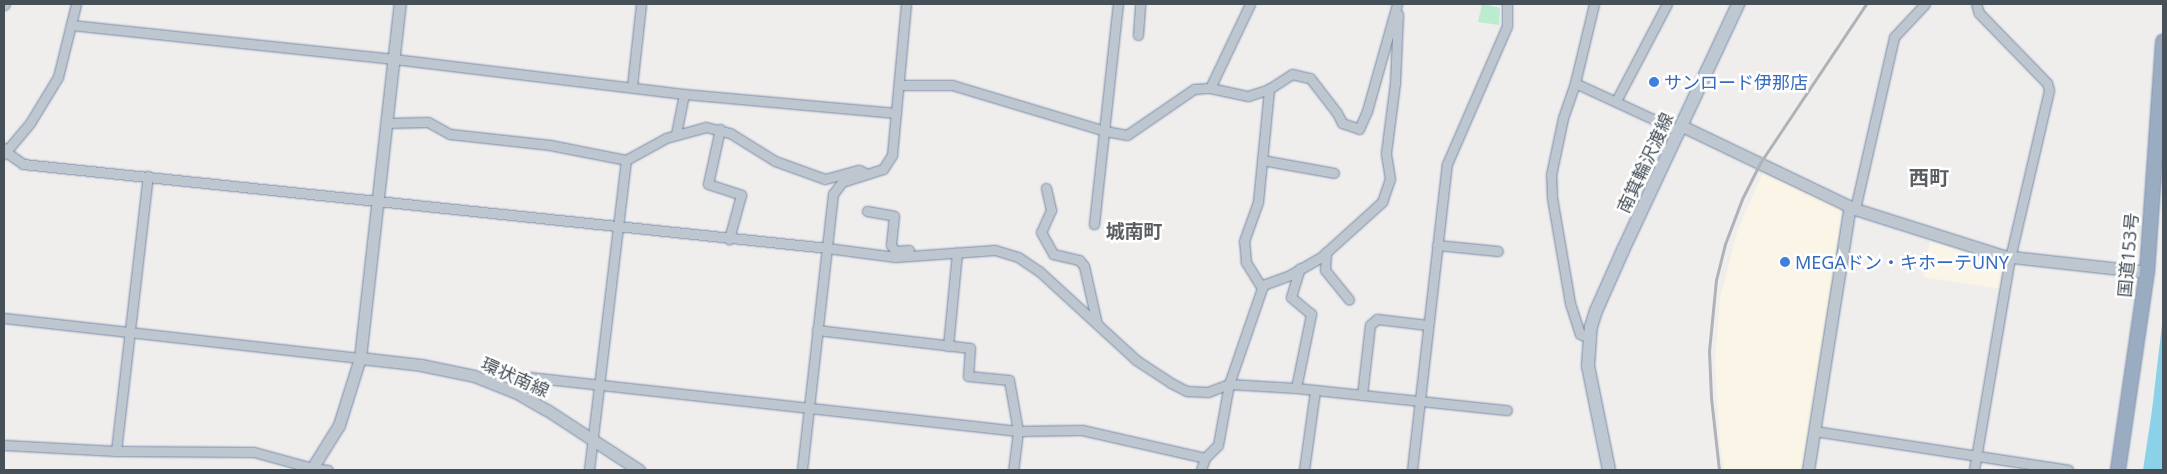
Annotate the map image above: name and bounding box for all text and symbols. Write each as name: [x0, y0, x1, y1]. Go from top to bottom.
place label: サンロード伊那店: [1664, 71, 1808, 93]
marker: サンロード伊那店: [1648, 76, 1660, 88]
street label: 南箕輪沢渡線: [1612, 109, 1678, 217]
district label: 西町: [1909, 165, 1949, 189]
street label: 国道153号: [2114, 212, 2142, 298]
district label: 城南町: [1106, 221, 1162, 243]
place label: MEGAドン・キホーテUNY: [1795, 251, 2009, 273]
marker: MEGAドン・キホーテUNY: [1779, 256, 1791, 268]
street label: 環状南線: [478, 352, 552, 402]

